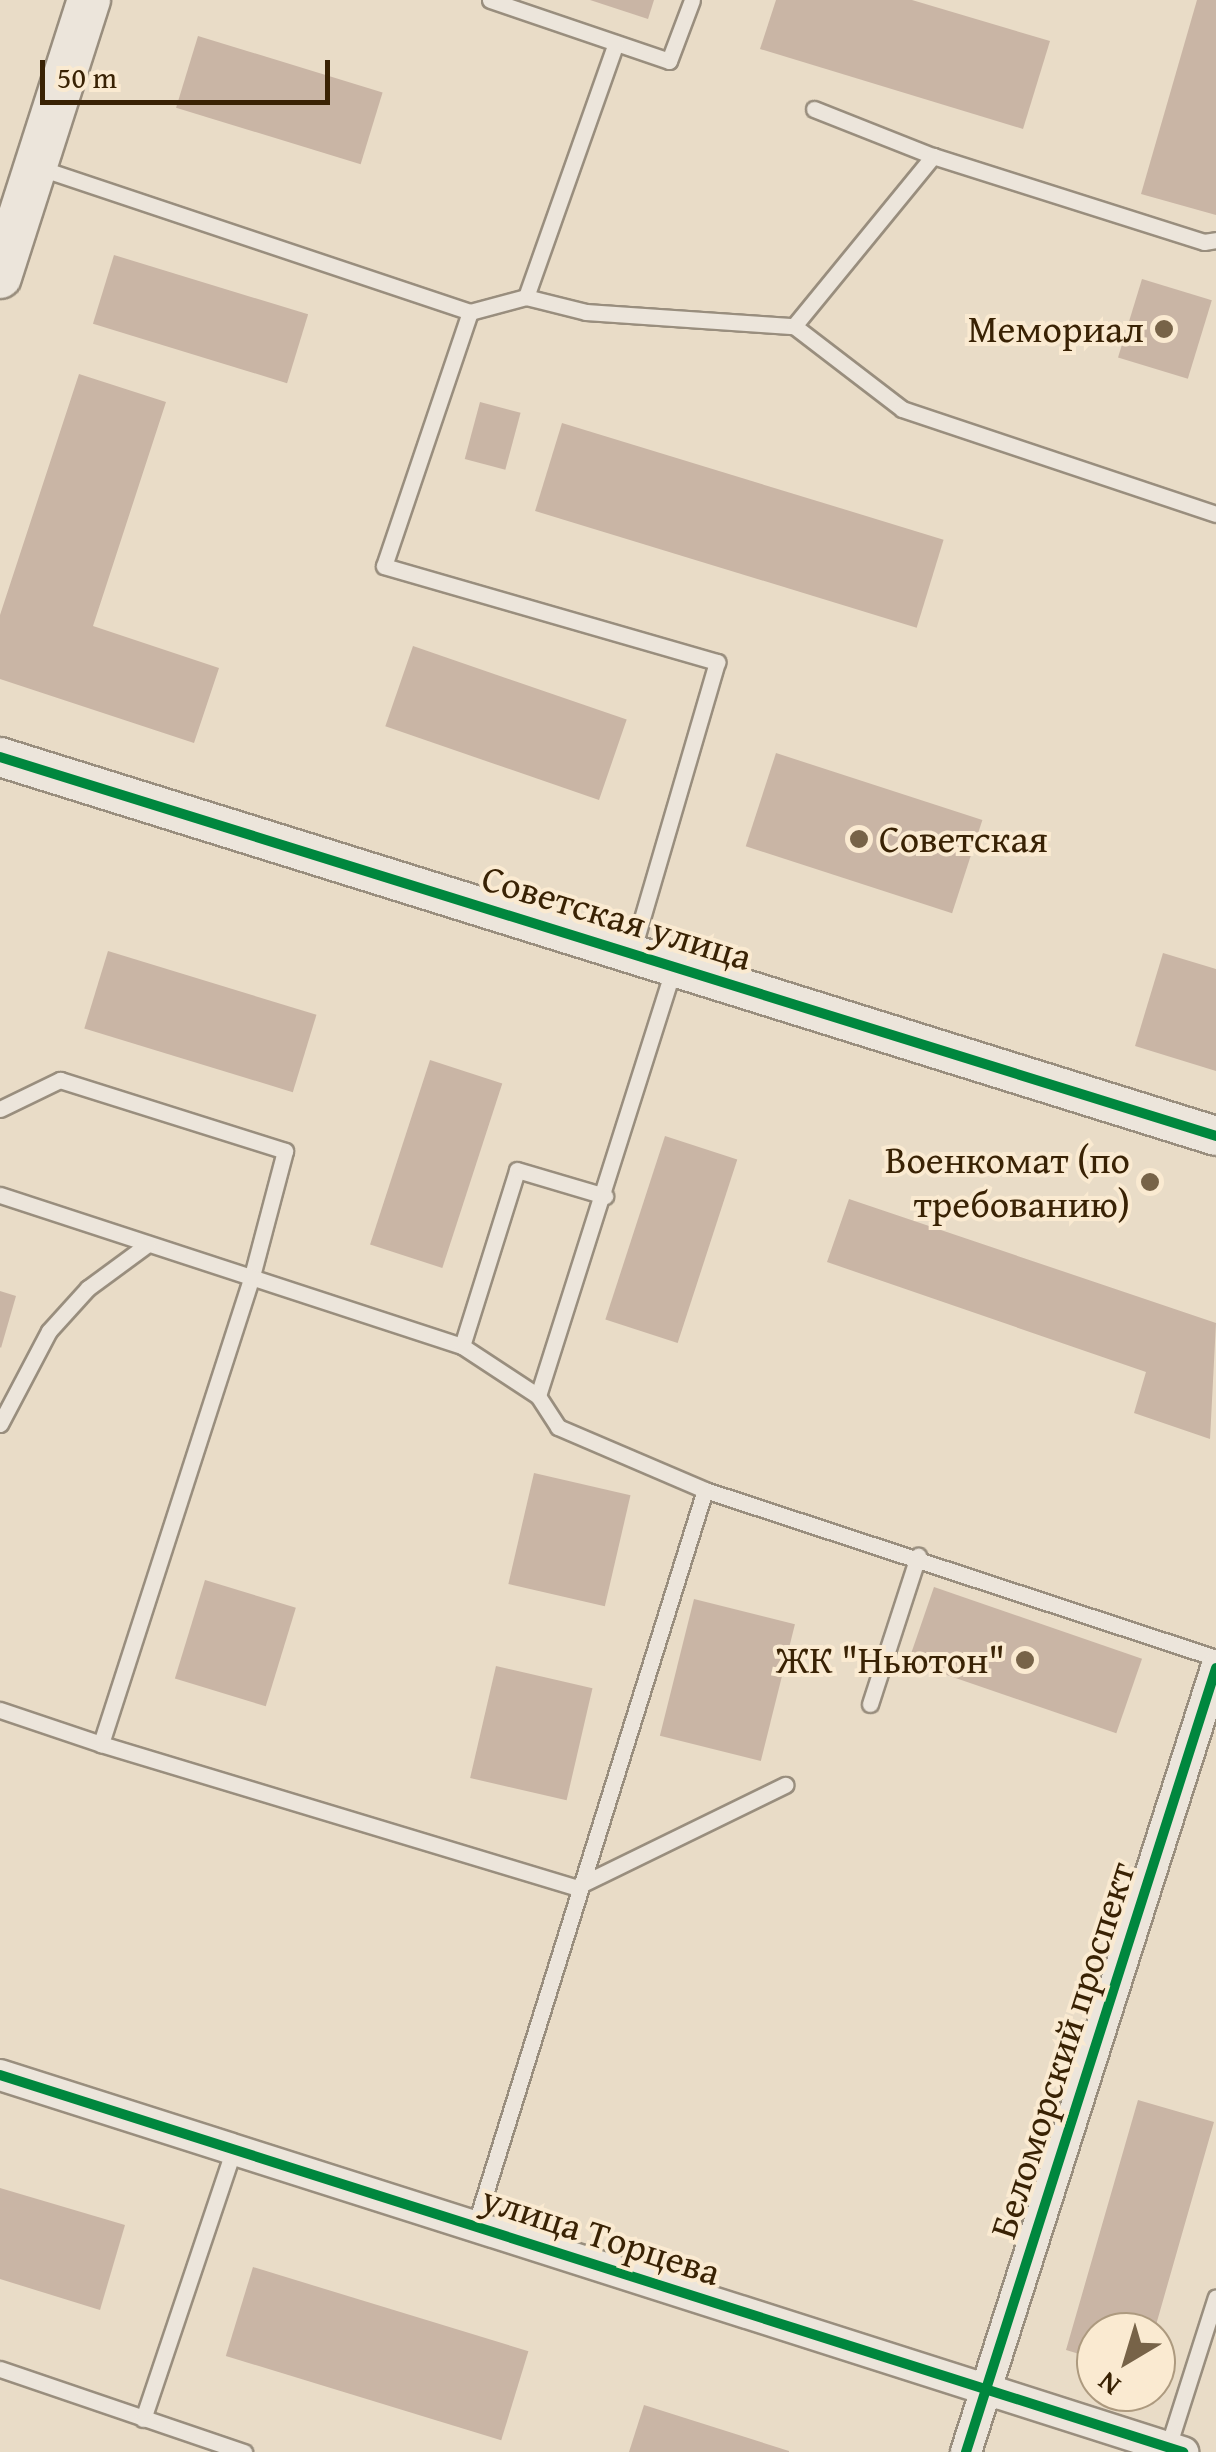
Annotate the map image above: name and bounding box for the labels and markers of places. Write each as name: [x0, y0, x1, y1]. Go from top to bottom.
place label: Мемориал: [968, 306, 1144, 352]
marker: Мемориал: [1153, 318, 1175, 340]
place label: Советская: [879, 816, 1048, 862]
marker: Советская: [848, 828, 870, 850]
place label: Военкомат (по требованию): [885, 1137, 1130, 1226]
marker: Военкомат (по требованию): [1139, 1171, 1161, 1193]
place label: ЖК "Ньютон": [776, 1637, 1005, 1683]
marker: ЖК "Ньютон": [1014, 1649, 1036, 1671]

